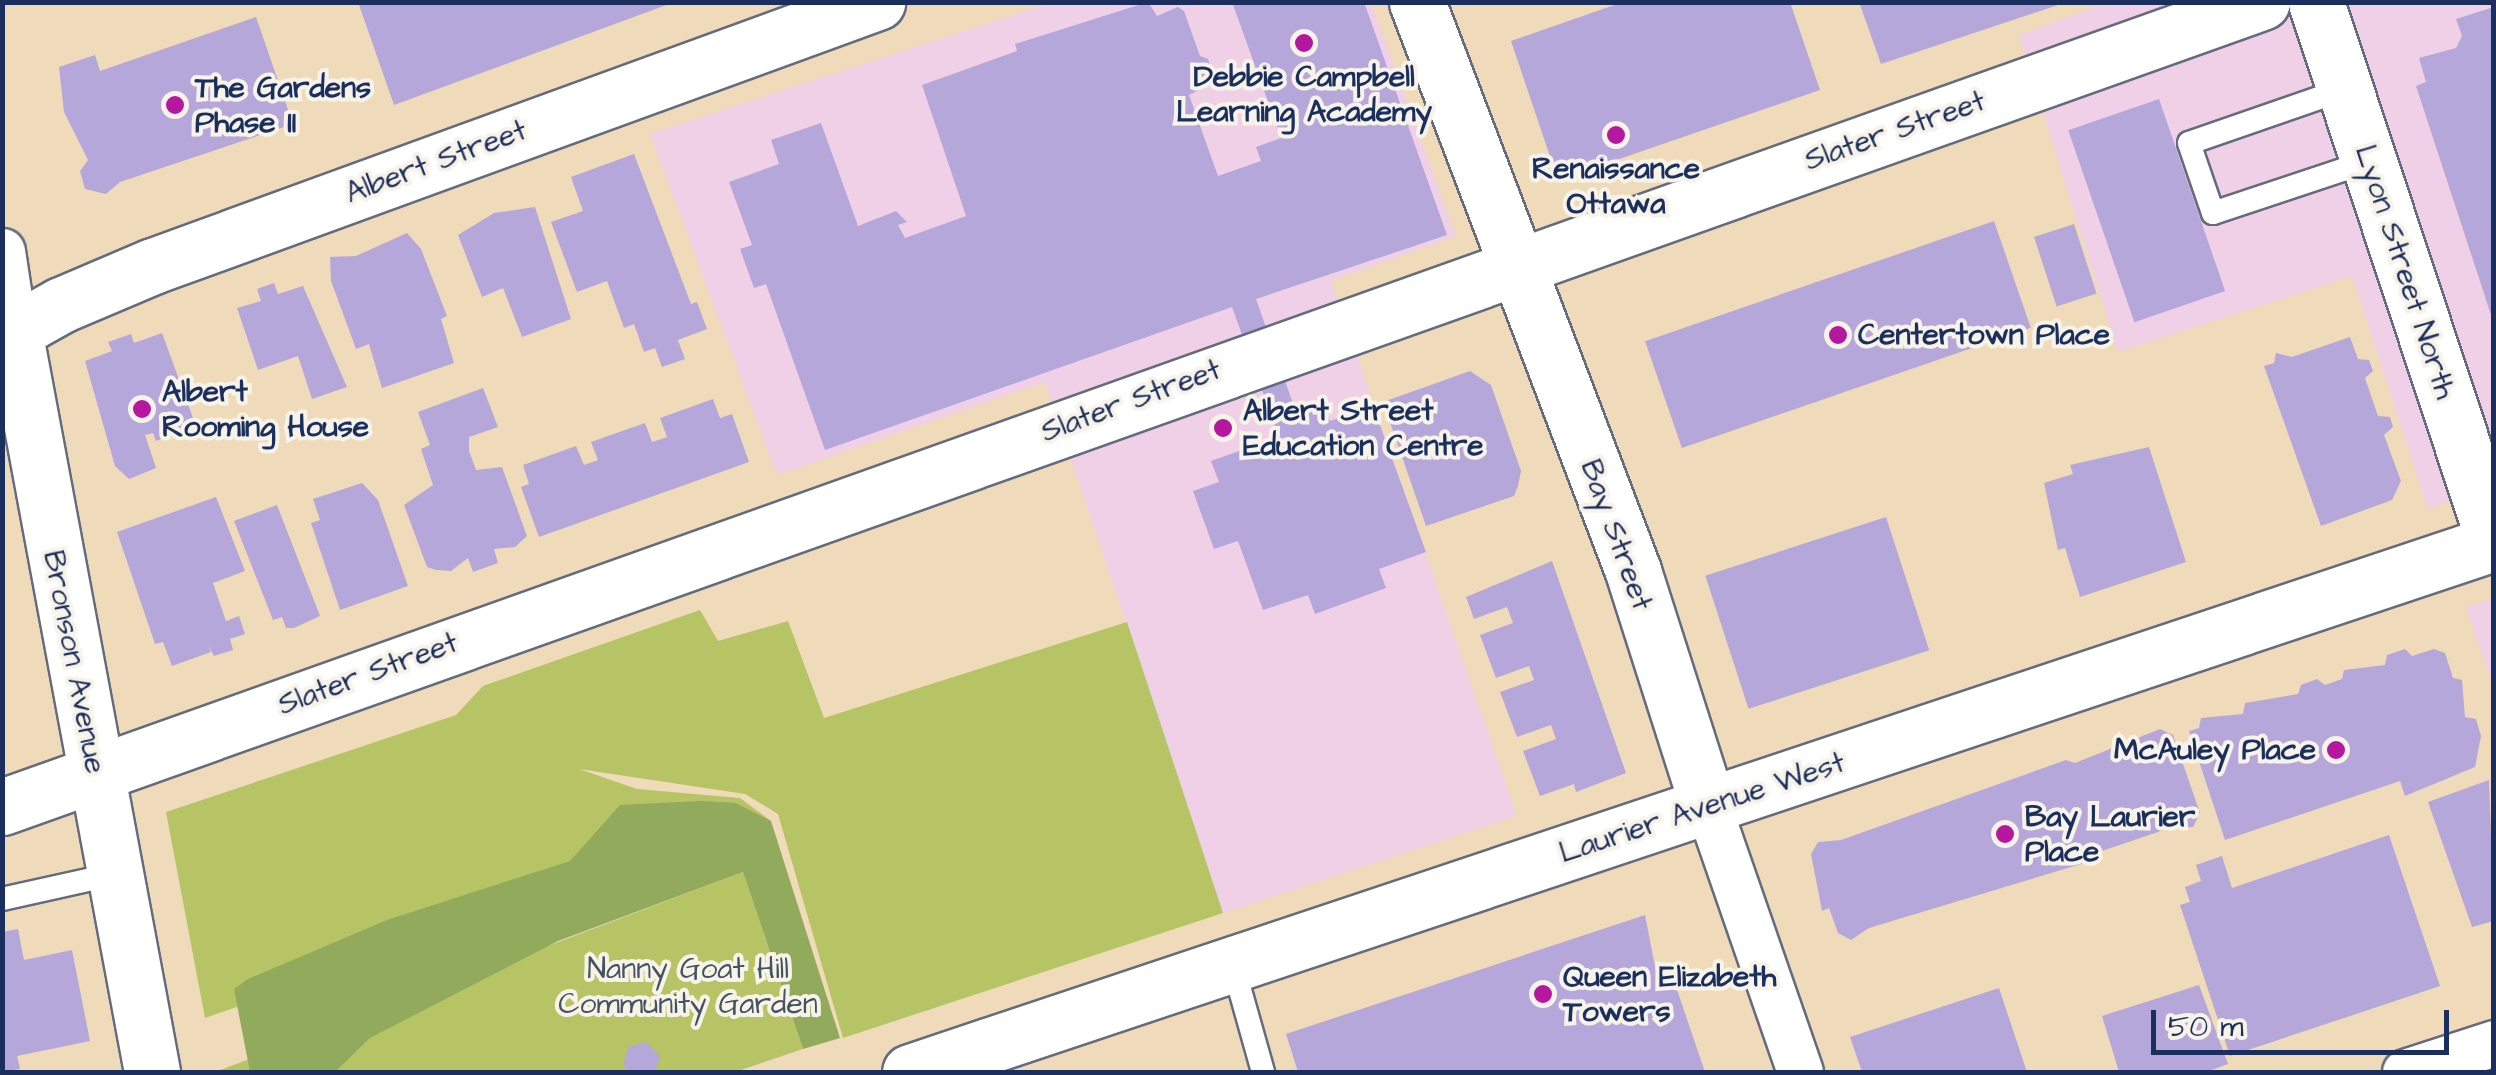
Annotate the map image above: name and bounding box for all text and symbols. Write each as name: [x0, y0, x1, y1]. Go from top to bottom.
marker: Debbie Campbell Learning Academy: [1293, 32, 1315, 54]
place label: Debbie Campbell Learning Academy: [1176, 59, 1432, 130]
place label: The Gardens Phase II: [195, 70, 371, 140]
street label: Slater Street: [1800, 83, 1990, 179]
marker: The Gardens Phase II: [164, 94, 186, 116]
street label: Albert Street: [340, 113, 532, 211]
marker: Renaissance Ottawa: [1605, 124, 1627, 146]
street label: Lyon Street North: [2347, 140, 2463, 404]
place label: Renaissance Ottawa: [1532, 151, 1700, 222]
place label: Centertown Place: [1858, 317, 2110, 353]
marker: Centertown Place: [1827, 324, 1849, 346]
street label: Slater Street: [1036, 352, 1226, 450]
place label: Albert Rooming House: [162, 374, 369, 444]
place label: Albert Street Education Centre: [1243, 393, 1484, 464]
marker: Albert Rooming House: [131, 398, 153, 420]
marker: Albert Street Education Centre: [1212, 417, 1234, 439]
street label: Bay Street: [1572, 455, 1660, 615]
street label: Bronson Avenue: [35, 548, 113, 776]
street label: Slater Street: [273, 625, 463, 723]
place label: McAuley Place: [2114, 732, 2316, 768]
marker: McAuley Place: [2325, 739, 2347, 761]
street label: Laurier Avenue West: [1555, 745, 1849, 871]
place label: Bay Laurier Place: [2025, 799, 2195, 870]
marker: Bay Laurier Place: [1994, 823, 2016, 845]
park label: Nanny Goat Hill Community Garden: [558, 951, 818, 1022]
place label: Queen Elizabeth Towers: [1563, 959, 1776, 1030]
marker: Queen Elizabeth Towers: [1532, 983, 1554, 1005]
scale bar: [2156, 990, 2454, 1052]
text: 50 m: [2168, 1006, 2244, 1048]

